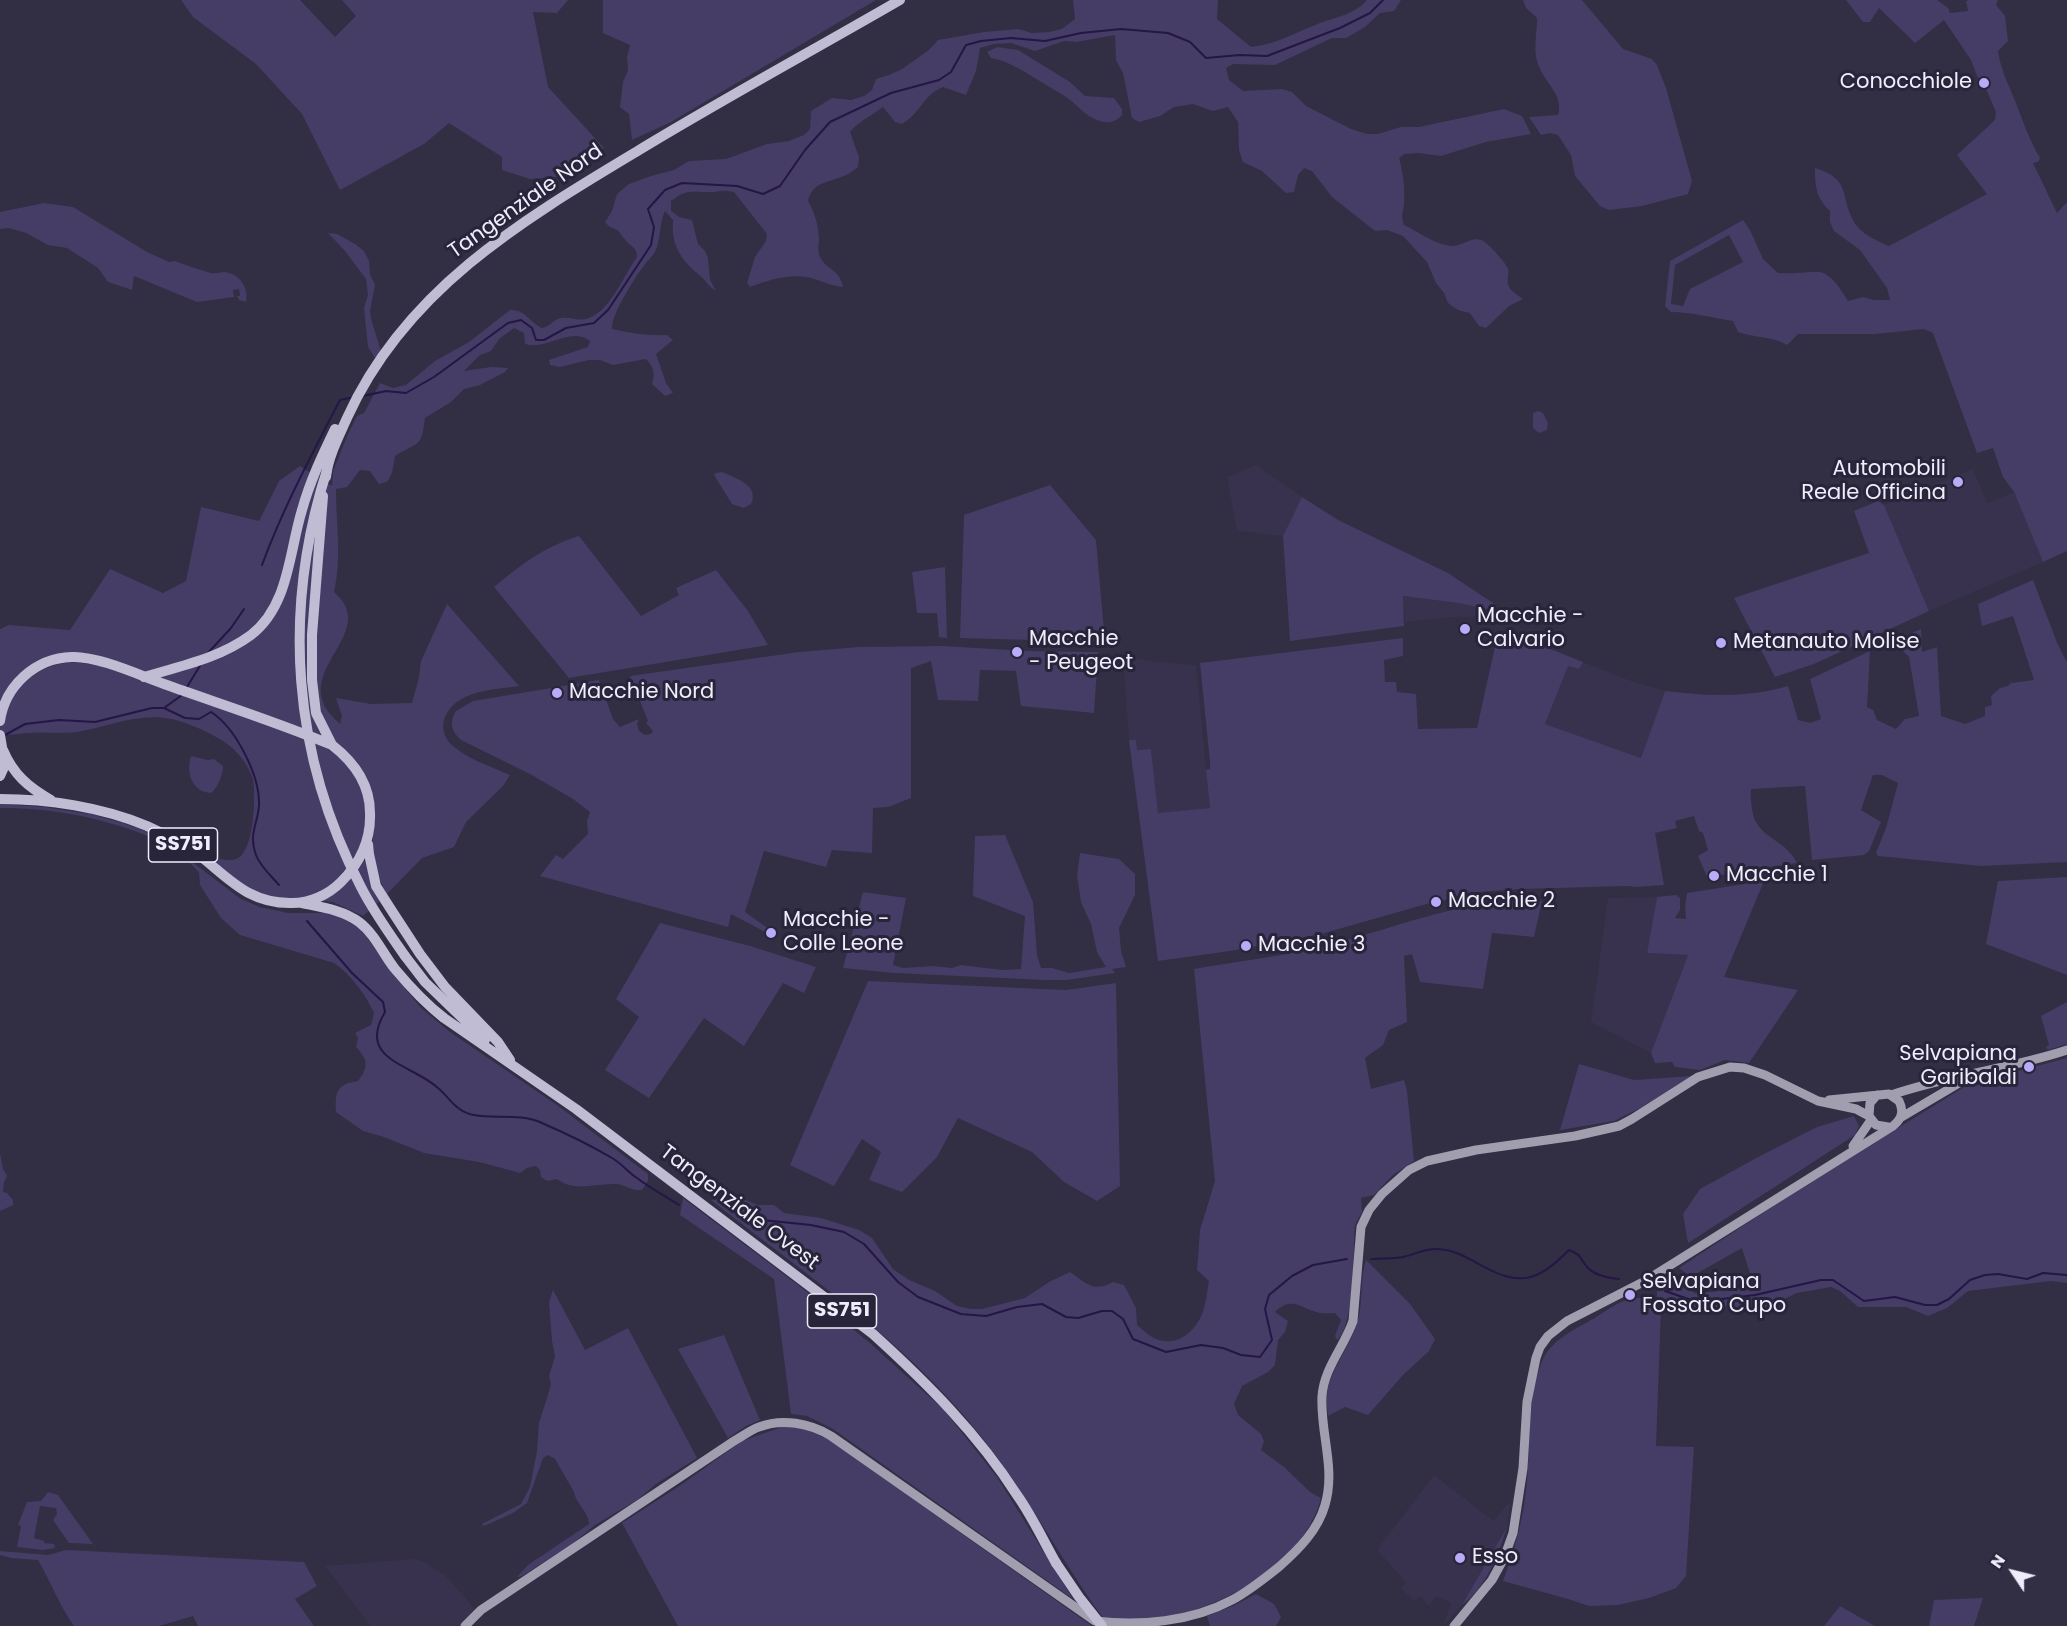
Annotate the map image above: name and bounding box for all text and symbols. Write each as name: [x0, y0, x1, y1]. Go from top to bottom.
place label: Conocchiole: [1840, 70, 1972, 96]
marker: Conocchiole: [1977, 76, 1991, 90]
street label: Tangenziale Nord: [444, 139, 608, 265]
place label: Automobili Reale Officina: [1801, 457, 1946, 507]
marker: Automobili Reale Officina: [1951, 475, 1965, 489]
place label: Macchie - Calvario: [1477, 604, 1584, 654]
marker: Macchie - Calvario: [1458, 622, 1472, 636]
place label: Macchie - Peugeot: [1029, 627, 1133, 677]
place label: Metanauto Molise: [1733, 630, 1920, 656]
marker: Metanauto Molise: [1714, 636, 1728, 650]
marker: Macchie - Peugeot: [1010, 645, 1024, 659]
place label: Macchie Nord: [569, 680, 714, 706]
marker: Macchie Nord: [550, 686, 564, 700]
road number: SS751: [148, 828, 218, 862]
place label: Macchie 1: [1726, 863, 1828, 889]
marker: Macchie 1: [1707, 869, 1721, 883]
place label: Macchie 2: [1448, 889, 1555, 915]
marker: Macchie 2: [1429, 895, 1443, 909]
place label: Macchie - Colle Leone: [783, 908, 904, 958]
marker: Macchie - Colle Leone: [764, 926, 778, 940]
place label: Macchie 3: [1258, 933, 1365, 959]
marker: Macchie 3: [1239, 939, 1253, 953]
place label: Selvapiana Garibaldi: [1899, 1042, 2017, 1092]
marker: Selvapiana Garibaldi: [2022, 1060, 2036, 1074]
street label: Tangenziale Ovest: [655, 1140, 823, 1276]
place label: Selvapiana Fossato Cupo: [1642, 1270, 1786, 1320]
marker: Selvapiana Fossato Cupo: [1623, 1288, 1637, 1302]
road number: SS751: [808, 1294, 876, 1328]
north arrow: [1983, 1542, 2043, 1602]
place label: Esso: [1472, 1545, 1518, 1571]
text: N: [1985, 1550, 2011, 1573]
marker: Esso: [1453, 1551, 1467, 1565]

